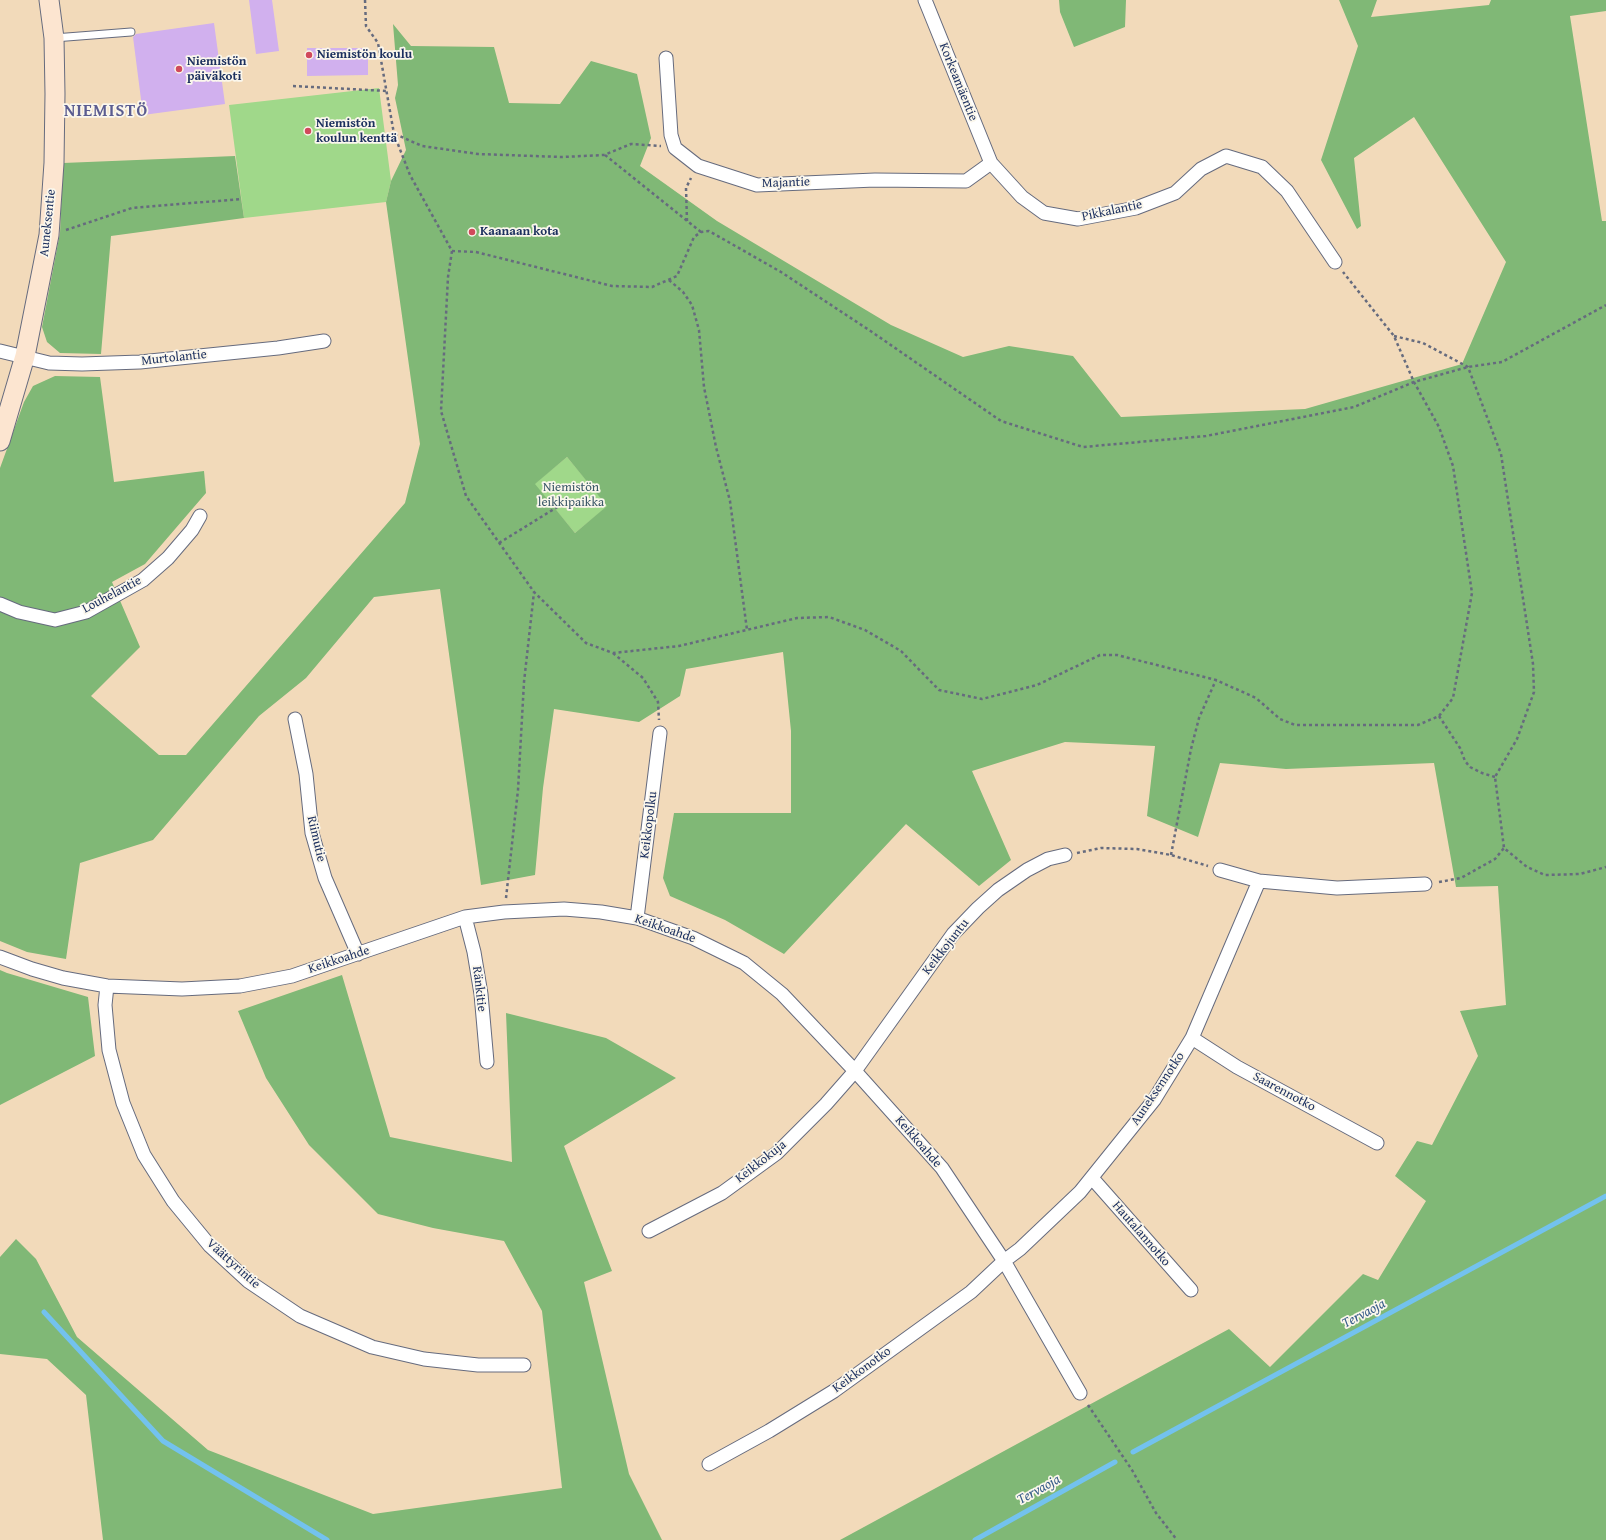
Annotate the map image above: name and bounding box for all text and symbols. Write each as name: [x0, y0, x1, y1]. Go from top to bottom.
street label: Korkeamäentie: [935, 41, 981, 123]
place label: Niemistön koulu: [317, 47, 412, 63]
marker: Niemistön koulu: [304, 50, 314, 60]
place label: Niemistön päiväkoti: [187, 54, 246, 85]
marker: Niemistön päiväkoti: [174, 64, 184, 74]
district label: NIEMISTÖ: [64, 102, 148, 122]
place label: Niemistön koulun kenttä: [316, 116, 397, 147]
marker: Niemistön koulun kenttä: [303, 126, 313, 136]
street label: Majantie: [762, 174, 810, 192]
street label: Auneksentie: [37, 188, 59, 258]
street label: Pikkalantie: [1080, 197, 1144, 225]
place label: Kaanaan kota: [480, 224, 559, 240]
marker: Kaanaan kota: [467, 227, 477, 237]
street label: Murtolantie: [141, 347, 207, 369]
park label: Niemistön leikkipaikka: [538, 480, 604, 511]
street label: Louhelantie: [80, 573, 144, 617]
street label: Keikkopolku: [637, 790, 661, 860]
street label: Riimutie: [303, 814, 329, 864]
street label: Keikkoahde: [632, 911, 698, 947]
street label: Keikkojuntu: [919, 916, 973, 978]
street label: Keikkoahde: [306, 943, 372, 977]
street label: Ränkitie: [468, 965, 490, 1013]
street label: Auneksennotko: [1128, 1049, 1188, 1129]
street label: Saarennotko: [1250, 1069, 1318, 1115]
street label: Keikkoahde: [891, 1113, 945, 1171]
street label: Keikkokuja: [732, 1137, 790, 1187]
street label: Hautalannotko: [1109, 1198, 1173, 1270]
street label: Väättyrintie: [203, 1236, 263, 1292]
water label: Tervaoja: [1340, 1296, 1388, 1332]
street label: Keikkonotko: [830, 1344, 894, 1396]
water label: Tervaoja: [1015, 1471, 1063, 1509]

